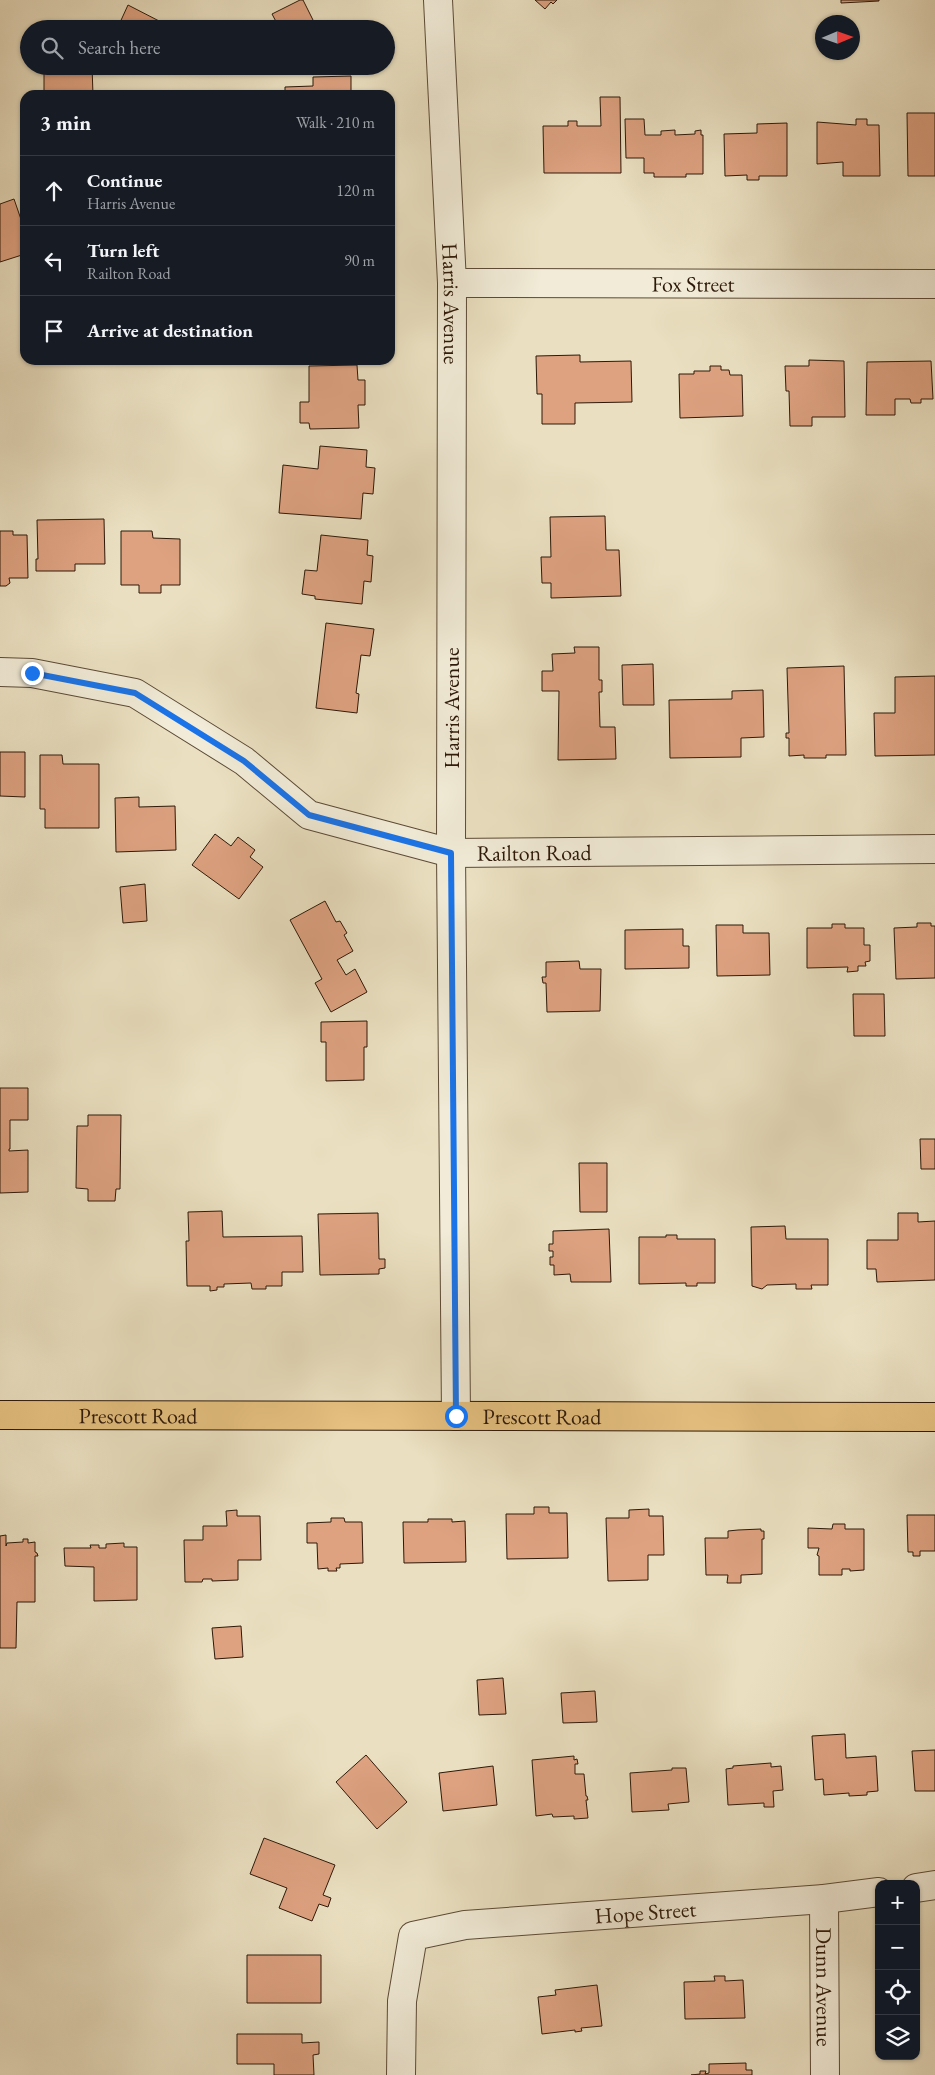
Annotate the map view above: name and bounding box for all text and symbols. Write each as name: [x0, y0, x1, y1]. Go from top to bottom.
north arrow: [815, 15, 860, 60]
search box: [20, 20, 395, 75]
icon: search: [38, 34, 66, 62]
text: Search here: [78, 35, 160, 60]
text: 3 min: [40, 109, 91, 136]
text: Walk · 210 m: [296, 112, 375, 133]
text: Continue: [87, 168, 162, 193]
icon: ahead: [40, 177, 68, 205]
text: 120 m: [336, 180, 375, 201]
text: Harris Avenue: [87, 193, 175, 214]
text: Turn left: [87, 238, 159, 263]
street label: Harris Avenue: [436, 242, 467, 365]
icon: left: [40, 247, 68, 275]
text: 90 m: [344, 250, 375, 271]
text: Railton Road: [87, 263, 171, 284]
street label: Fox Street: [651, 269, 735, 298]
icon: arrive: [40, 317, 68, 345]
text: Arrive at destination: [87, 318, 253, 343]
street label: Harris Avenue: [437, 647, 466, 769]
route end: [21, 662, 44, 685]
street label: Railton Road: [476, 837, 593, 867]
street label: Prescott Road: [79, 1401, 198, 1430]
street label: Prescott Road: [482, 1402, 602, 1431]
route start: [445, 1405, 468, 1428]
map controls: [875, 1880, 920, 2060]
button: +: [875, 1880, 920, 1925]
street label: Hope Street: [594, 1894, 697, 1930]
button: −: [875, 1925, 920, 1970]
street label: Dunn Avenue: [810, 1927, 839, 2047]
button: locate: [875, 1970, 920, 2015]
button: layers: [875, 2015, 920, 2060]

